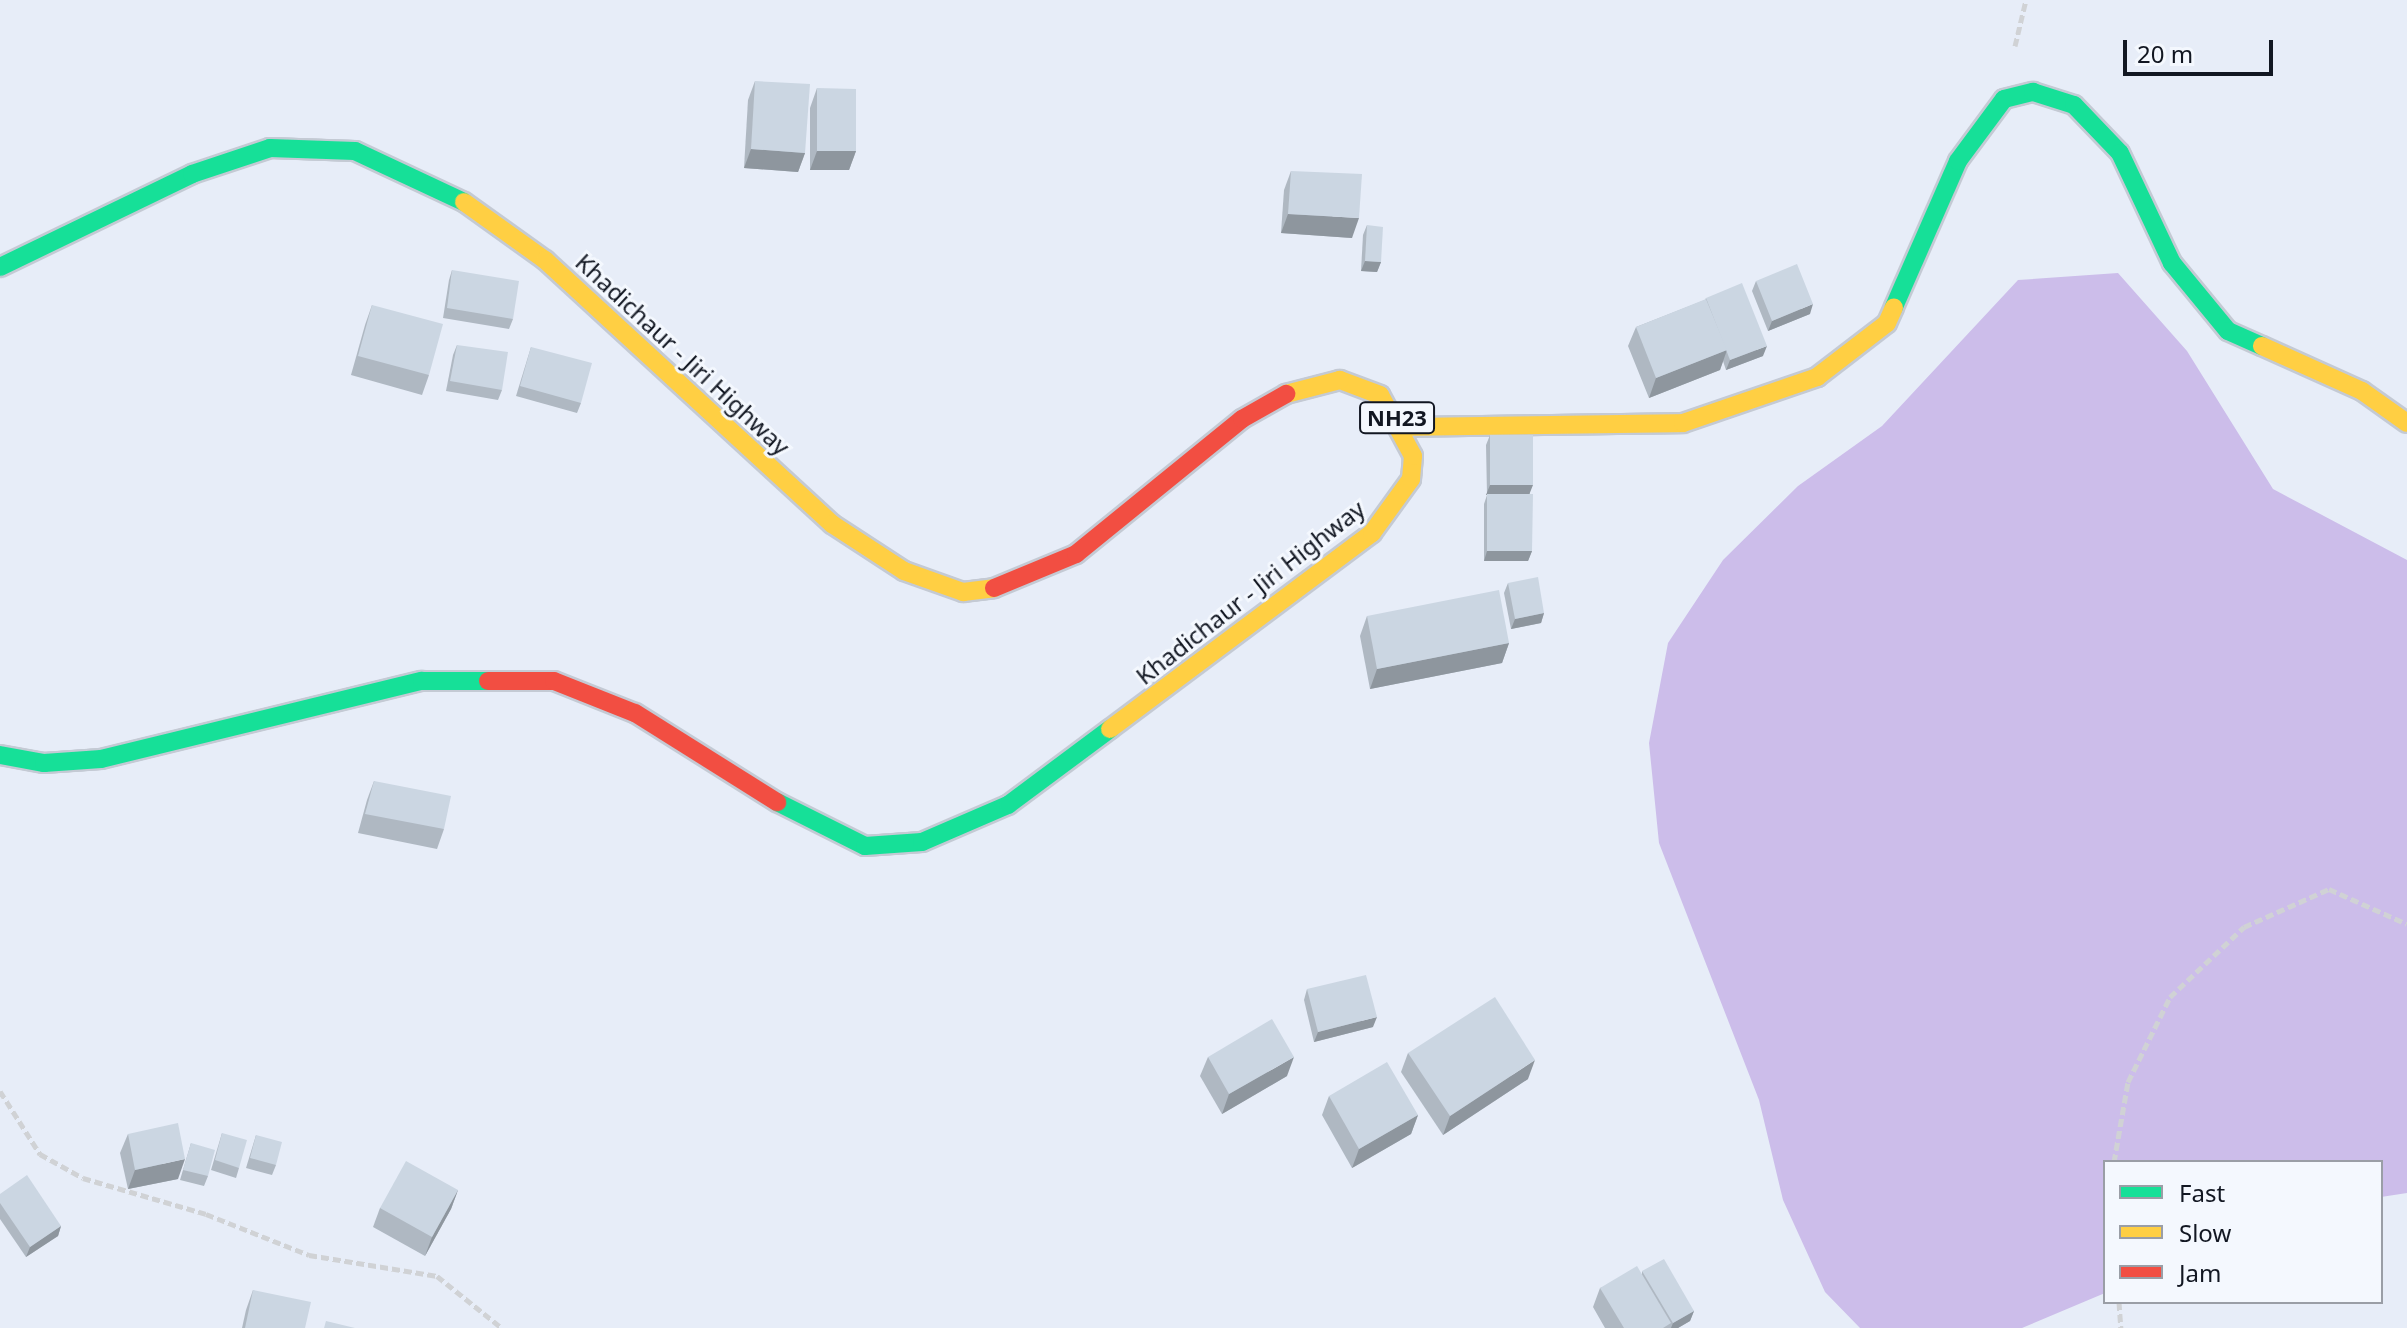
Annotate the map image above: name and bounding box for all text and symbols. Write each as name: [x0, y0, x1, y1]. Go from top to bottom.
scale bar: [2127, 24, 2277, 74]
text: 20 m: [2137, 37, 2193, 70]
street label: Khadichaur - Jiri Highway: [570, 247, 796, 461]
road number: NH23: [1359, 400, 1435, 436]
street label: Khadichaur - Jiri Highway: [1130, 494, 1370, 690]
legend: [2103, 1160, 2383, 1304]
text: Fast: [2179, 1176, 2225, 1209]
text: Slow: [2179, 1216, 2231, 1249]
text: Jam: [2179, 1256, 2221, 1289]

